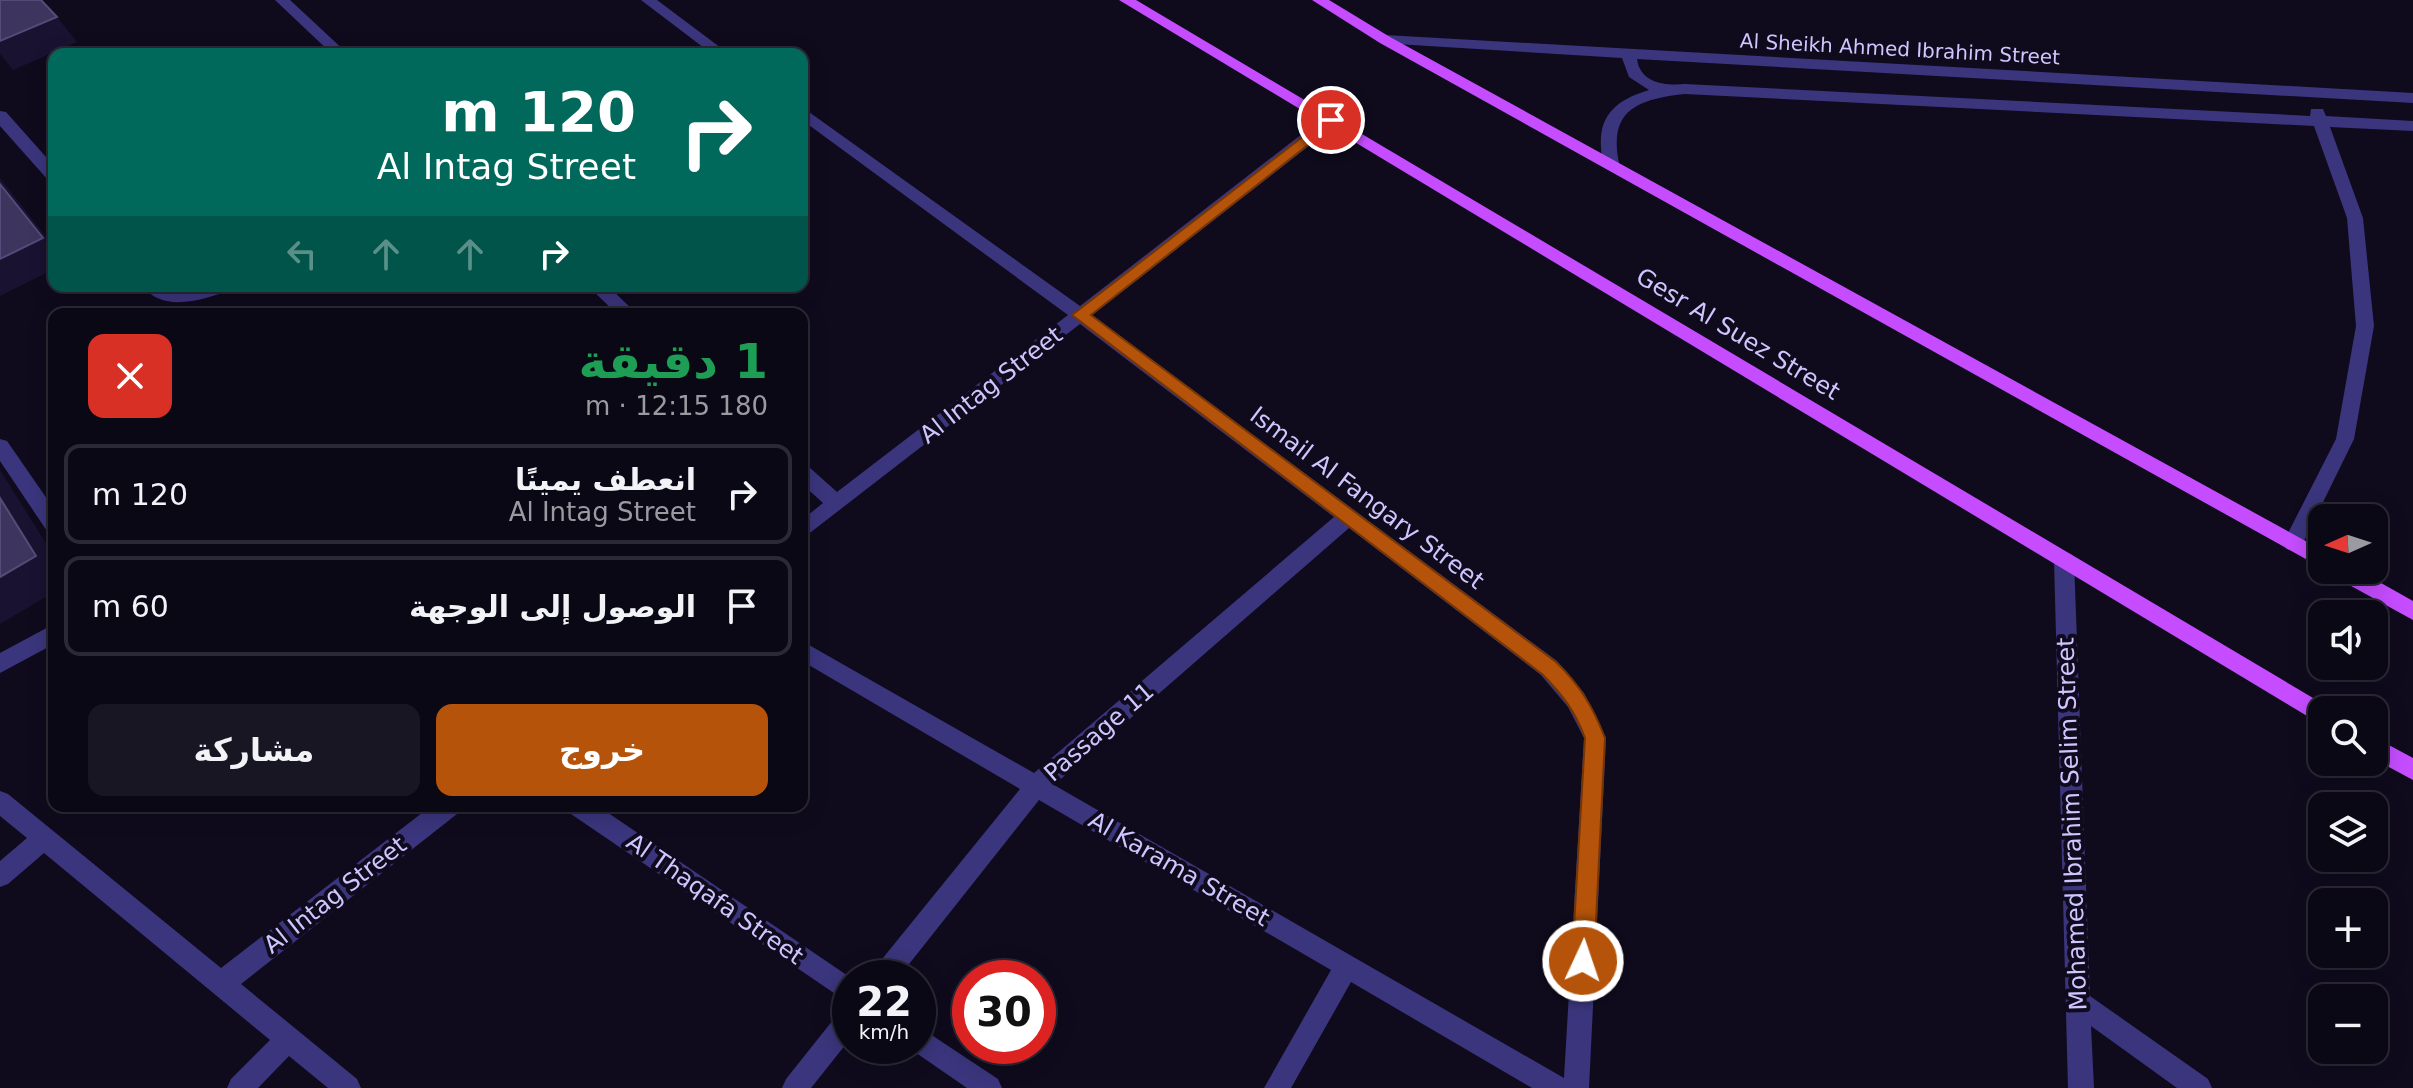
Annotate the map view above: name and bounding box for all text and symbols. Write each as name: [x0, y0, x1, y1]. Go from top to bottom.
street label: Al Sheikh Ahmed Ibrahim Street: [1739, 29, 2061, 69]
text: 120 m: [441, 79, 636, 144]
icon: right: [664, 80, 768, 184]
pin: [1297, 86, 1365, 154]
icon: arrive: [1309, 98, 1353, 142]
text: Al Intag Street: [377, 146, 636, 187]
icon: left: [280, 232, 324, 276]
icon: ahead: [364, 232, 408, 276]
icon: ahead: [448, 232, 492, 276]
icon: right: [532, 232, 576, 276]
street label: Gesr Al Suez Street: [1631, 262, 1845, 406]
street label: Al Intag Street: [914, 321, 1068, 449]
text: 1 دقيقة: [579, 333, 768, 389]
button: close: [88, 334, 172, 418]
text: 180 m · 12:15: [585, 391, 768, 421]
street label: Ismail Al Fangary Street: [1245, 401, 1489, 595]
text: انعطف يمينًا: [515, 462, 696, 497]
icon: right: [720, 472, 764, 516]
text: 120 m: [92, 477, 188, 512]
text: Al Intag Street: [509, 497, 696, 527]
north arrow: [2308, 504, 2388, 584]
map controls: [2308, 504, 2388, 1064]
icon: arrive: [720, 584, 764, 628]
text: 60 m: [92, 589, 169, 624]
text: الوصول إلى الوجهة: [409, 589, 696, 624]
button: sound: [2308, 600, 2388, 680]
street label: Mohamed Ibrahim Selim Street: [2051, 637, 2093, 1011]
street label: Passage 11: [1039, 677, 1159, 787]
button: search: [2308, 696, 2388, 776]
button: مشاركة: [88, 704, 420, 796]
button: خروج: [436, 704, 768, 796]
button: layers: [2308, 792, 2388, 872]
street label: Al Karama Street: [1084, 806, 1274, 932]
street label: Al Thaqafa Street: [621, 828, 809, 970]
street label: Al Intag Street: [258, 831, 412, 959]
button: +: [2308, 888, 2388, 968]
position arrow: [1541, 919, 1625, 1003]
speed limit sign: 30: [952, 960, 1056, 1064]
text: 22: [856, 979, 912, 1025]
button: −: [2308, 984, 2388, 1064]
text: km/h: [859, 1020, 909, 1044]

